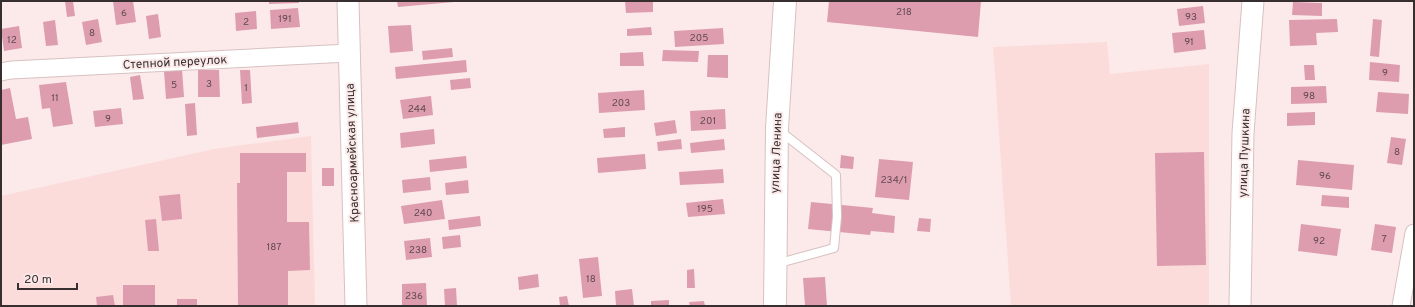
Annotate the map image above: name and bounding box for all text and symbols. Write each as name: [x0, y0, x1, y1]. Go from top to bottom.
house number: 218: [896, 6, 912, 19]
house number: 6: [121, 7, 127, 20]
house number: 93: [1185, 11, 1197, 24]
house number: 191: [278, 13, 292, 26]
house number: 2: [243, 16, 249, 29]
house number: 8: [89, 27, 95, 40]
house number: 205: [690, 32, 708, 45]
house number: 12: [7, 34, 17, 47]
house number: 91: [1184, 36, 1194, 49]
street label: Степной переулок: [122, 52, 228, 74]
house number: 9: [1382, 67, 1388, 80]
house number: 3: [206, 78, 212, 91]
house number: 5: [171, 79, 177, 92]
house number: 1: [244, 82, 248, 95]
street label: Красноармейская улица: [343, 83, 363, 223]
house number: 98: [1303, 90, 1315, 103]
house number: 11: [51, 92, 59, 105]
house number: 203: [612, 97, 630, 110]
house number: 244: [408, 103, 426, 116]
street label: улица Пушкина: [1235, 108, 1255, 198]
street label: улица Ленина: [768, 112, 786, 194]
house number: 9: [105, 113, 111, 126]
house number: 201: [700, 115, 716, 128]
house number: 8: [1394, 146, 1400, 159]
house number: 96: [1319, 170, 1331, 183]
house number: 234/1: [881, 174, 907, 187]
house number: 195: [697, 203, 713, 216]
house number: 240: [414, 207, 432, 220]
house number: 7: [1381, 233, 1387, 246]
house number: 92: [1313, 235, 1325, 248]
house number: 187: [267, 241, 281, 254]
house number: 238: [409, 244, 427, 257]
scale bar: [18, 265, 77, 291]
text: 20 m: [24, 272, 52, 288]
house number: 18: [586, 273, 596, 286]
house number: 236: [405, 290, 423, 303]

